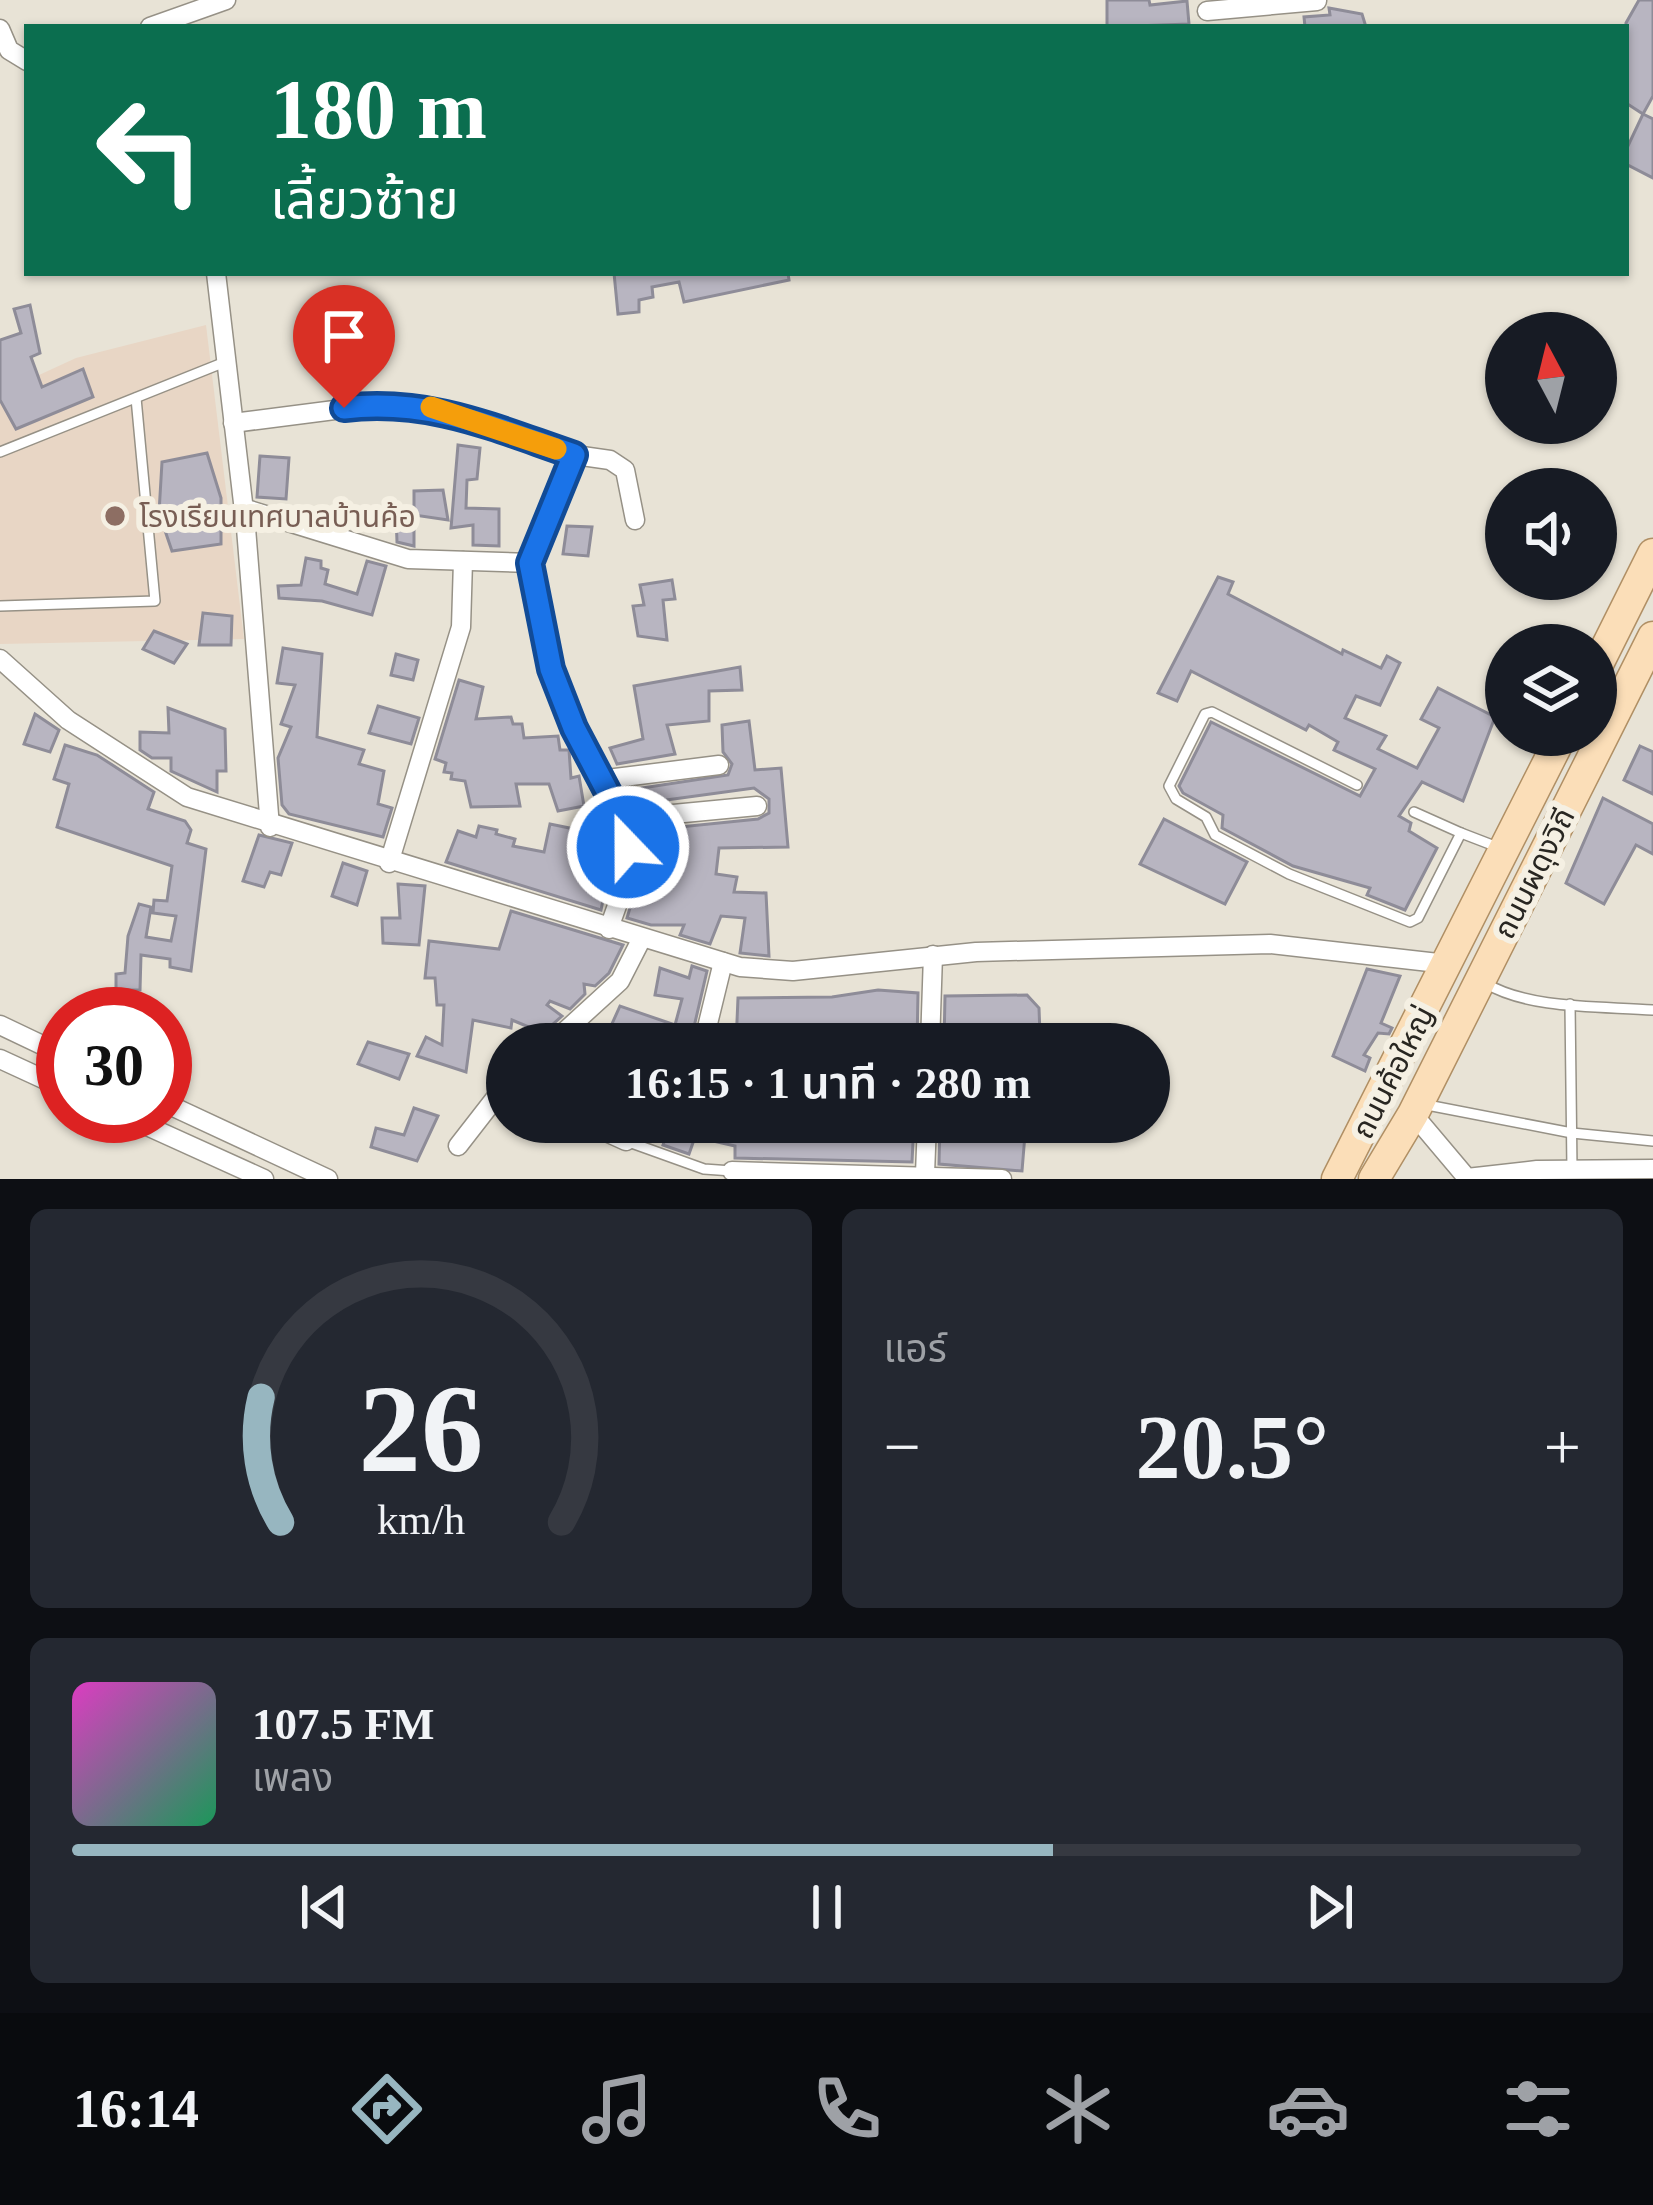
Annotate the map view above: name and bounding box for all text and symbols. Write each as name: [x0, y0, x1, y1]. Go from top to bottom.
text: 180 m: [270, 63, 487, 156]
icon: left: [72, 72, 228, 228]
text: เลี้ยวซ้าย: [270, 170, 459, 230]
pin: [293, 285, 395, 408]
icon: arrive: [311, 303, 377, 369]
north arrow: [1485, 312, 1617, 444]
map controls: [1485, 312, 1617, 756]
button: sound: [1485, 468, 1617, 600]
place label: โรงเรียนเทศบาลบ้านค้อ: [139, 500, 416, 533]
marker: โรงเรียนเทศบาลบ้านค้อ: [102, 503, 128, 529]
button: layers: [1485, 624, 1617, 756]
position arrow: [565, 784, 691, 910]
street label: ถนนผดุงวิถี: [1487, 802, 1583, 945]
speed limit sign: 30: [36, 987, 192, 1143]
street label: ถนนค้อใหญ่: [1346, 1000, 1440, 1144]
text: 16:15 · 1 นาที · 280 m: [625, 1058, 1031, 1108]
text: แอร์: [884, 1327, 947, 1370]
text: 26: [358, 1360, 483, 1498]
text: 20.5°: [1136, 1398, 1329, 1497]
text: −: [884, 1410, 921, 1483]
text: +: [1544, 1410, 1581, 1483]
text: km/h: [377, 1495, 465, 1542]
text: 107.5 FM: [252, 1699, 434, 1749]
text: เพลง: [252, 1756, 333, 1799]
icon: previous: [291, 1874, 357, 1940]
icon: pause: [794, 1874, 860, 1940]
icon: next: [1297, 1874, 1363, 1940]
icon: directions: [345, 2067, 429, 2151]
icon: music: [575, 2067, 659, 2151]
icon: phone: [805, 2067, 889, 2151]
icon: climate: [1036, 2067, 1120, 2151]
icon: car: [1266, 2067, 1350, 2151]
icon: filters: [1496, 2067, 1580, 2151]
text: 16:14: [73, 2079, 199, 2139]

